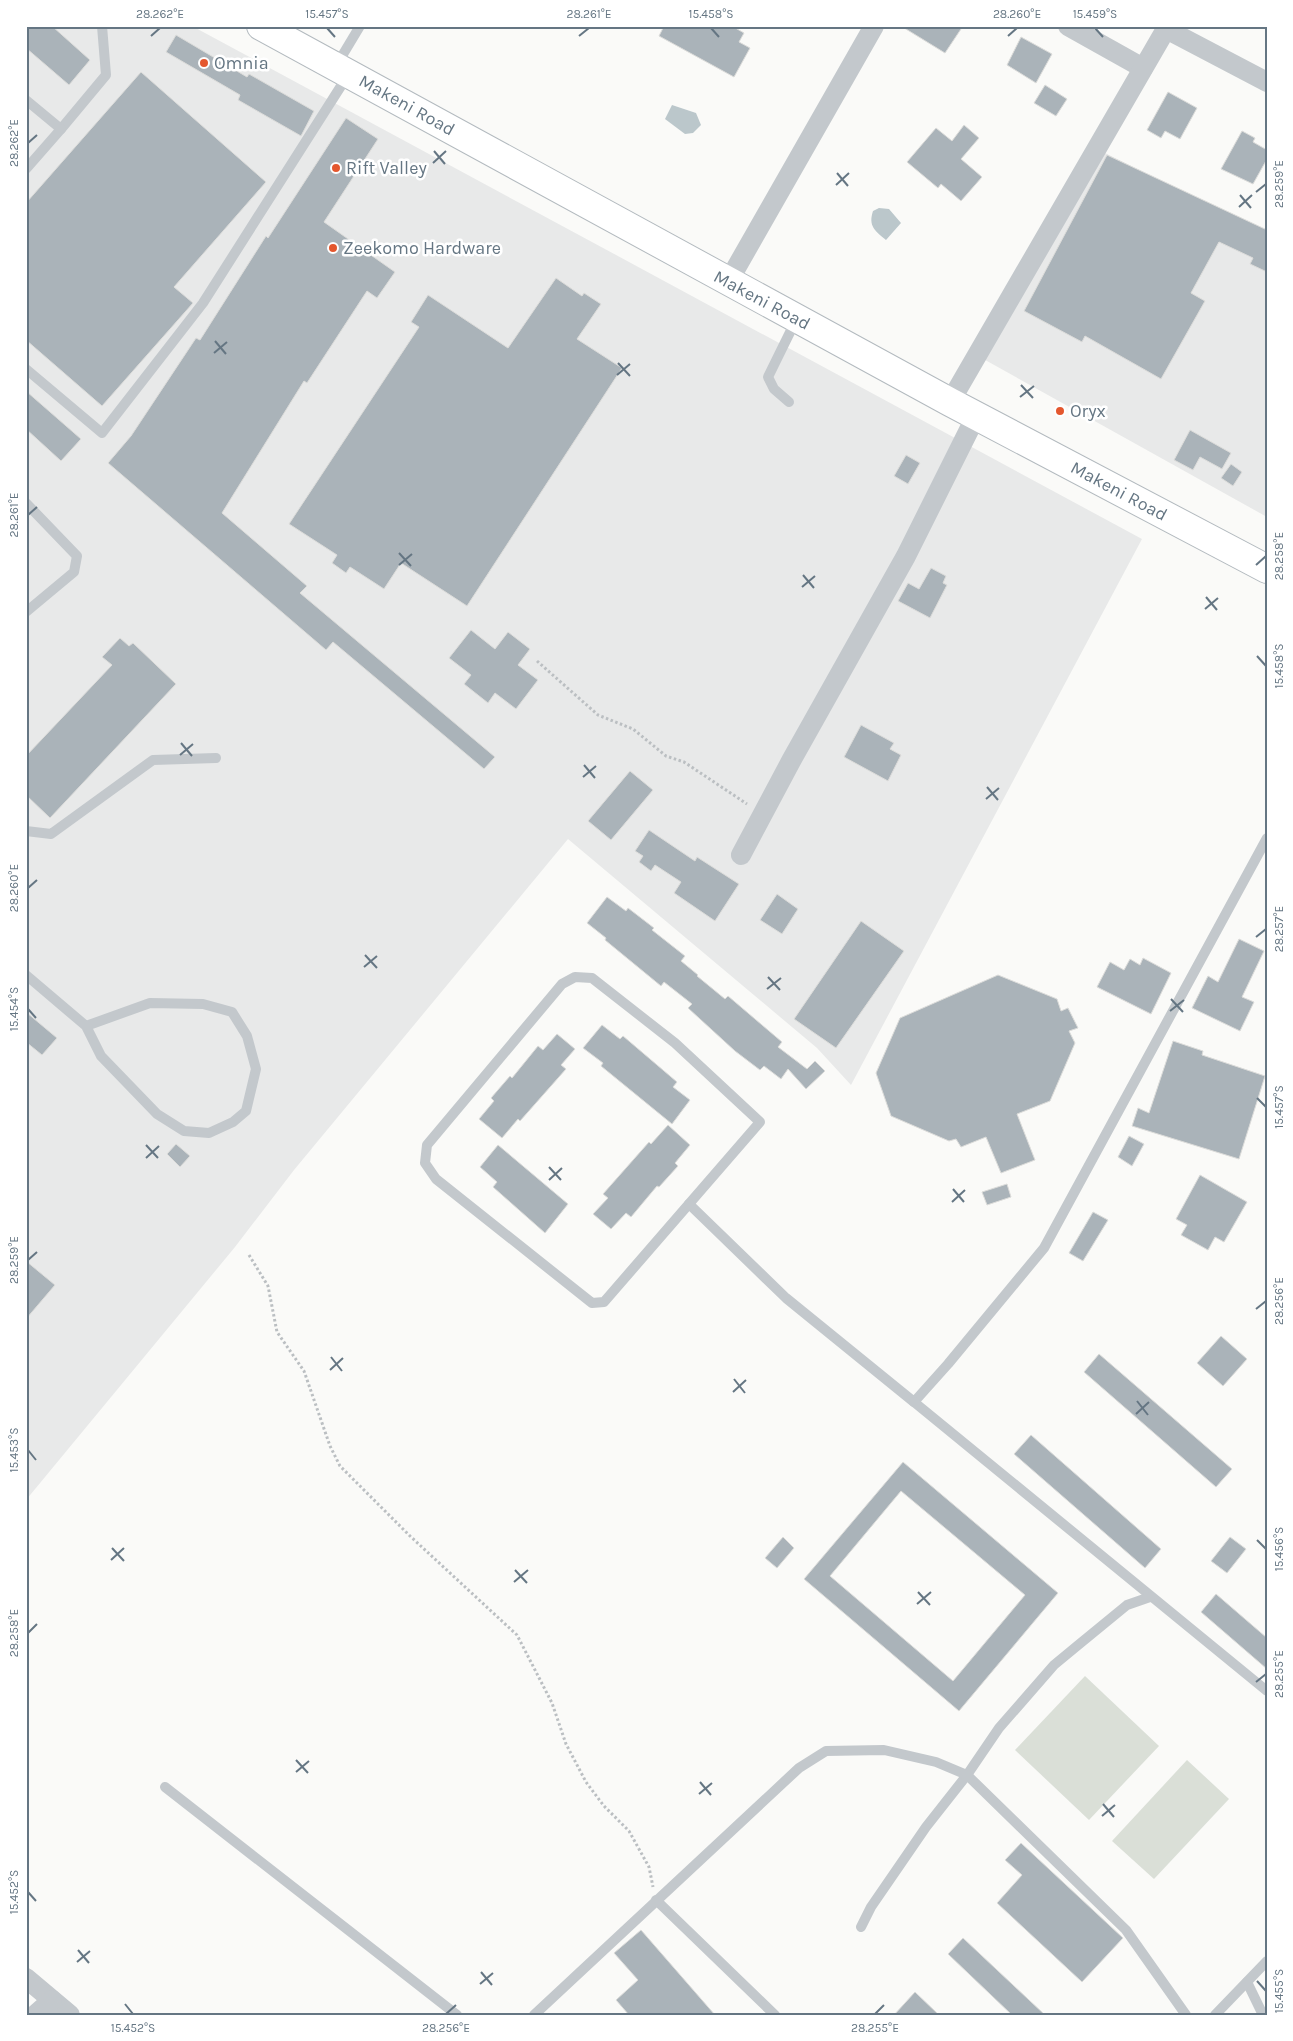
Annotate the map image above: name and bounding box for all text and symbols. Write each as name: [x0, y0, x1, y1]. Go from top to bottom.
text: 28.262°E: [136, 7, 184, 21]
text: 15.457°S: [305, 7, 349, 21]
text: 28.261°E: [566, 7, 612, 21]
text: 15.458°S: [688, 7, 734, 21]
text: 28.260°E: [993, 7, 1041, 21]
text: 15.459°S: [1073, 7, 1117, 21]
place label: Omnia: [214, 52, 269, 74]
marker: Omnia: [198, 57, 210, 69]
street label: Makeni Road: [355, 70, 459, 140]
text: 28.262°E: [7, 119, 21, 167]
place label: Rift Valley: [346, 157, 427, 179]
text: 28.259°E: [1272, 160, 1286, 208]
marker: Rift Valley: [330, 162, 342, 174]
place label: Zeekomo Hardware: [343, 237, 501, 259]
marker: Zeekomo Hardware: [327, 242, 339, 254]
street label: Makeni Road: [710, 265, 814, 335]
place label: Oryx: [1070, 400, 1106, 422]
marker: Oryx: [1054, 405, 1066, 417]
street label: Makeni Road: [1067, 456, 1171, 526]
text: 28.261°E: [7, 492, 21, 538]
text: 28.258°E: [1272, 532, 1286, 580]
text: 15.458°S: [1272, 643, 1286, 689]
text: 28.260°E: [7, 864, 21, 912]
text: 28.257°E: [1272, 906, 1286, 952]
text: 15.454°S: [7, 987, 21, 1031]
text: 15.457°S: [1272, 1085, 1286, 1129]
text: 28.259°E: [7, 1236, 21, 1284]
text: 28.256°E: [1272, 1277, 1286, 1325]
text: 15.453°S: [7, 1428, 21, 1472]
text: 15.456°S: [1272, 1527, 1286, 1571]
text: 28.258°E: [7, 1609, 21, 1657]
text: 28.255°E: [1272, 1650, 1286, 1698]
text: 15.452°S: [7, 1870, 21, 1914]
text: 15.455°S: [1272, 1969, 1286, 2013]
text: 15.452°S: [111, 2021, 155, 2035]
text: 28.256°E: [422, 2021, 470, 2035]
text: 28.255°E: [851, 2021, 899, 2035]

